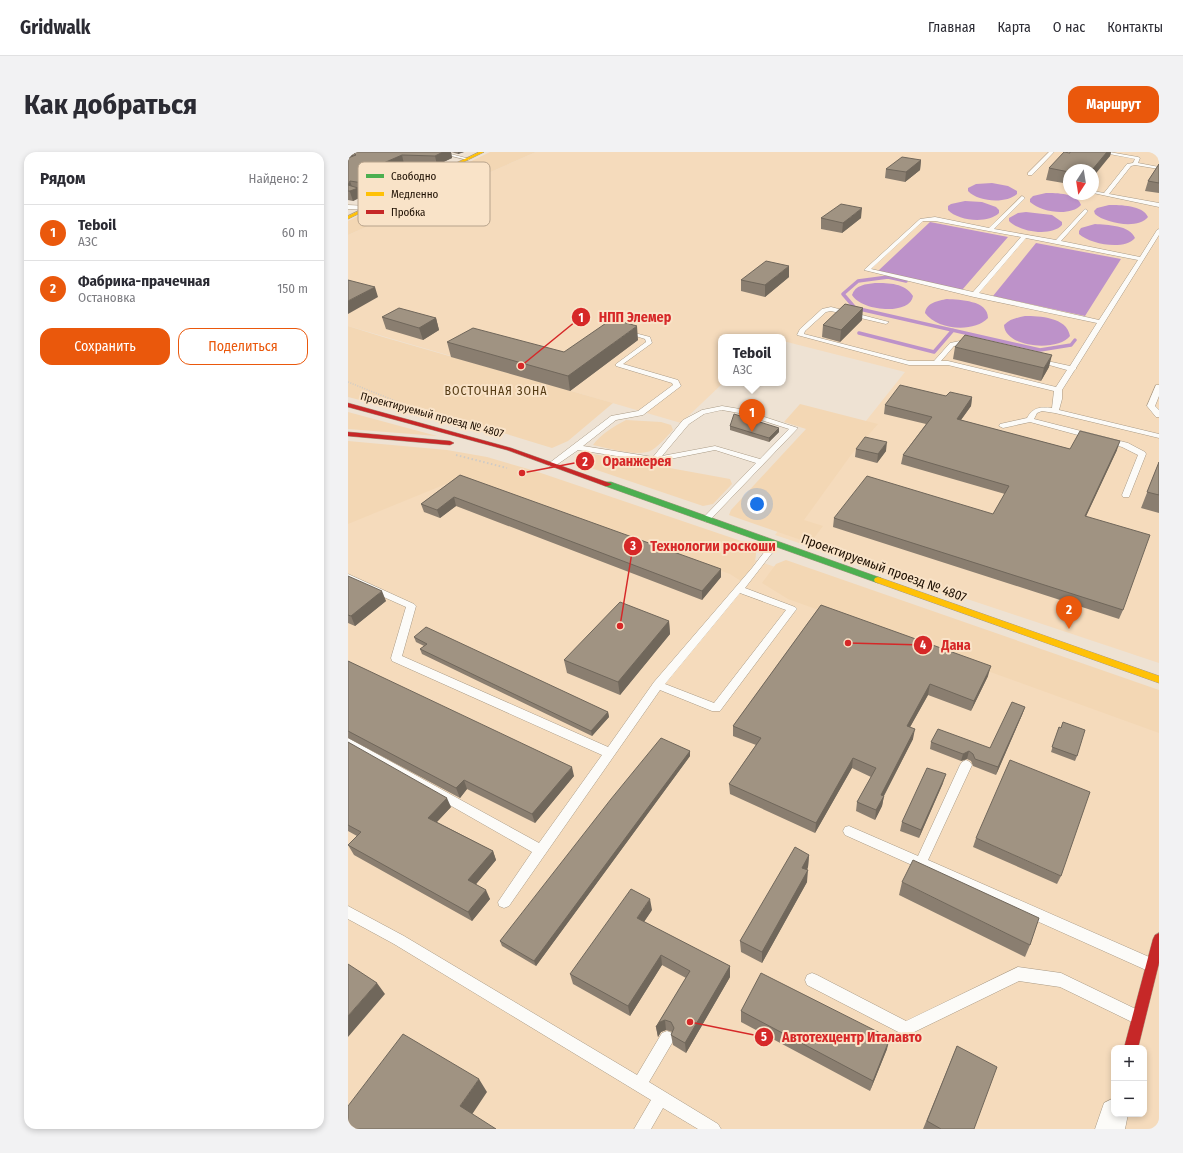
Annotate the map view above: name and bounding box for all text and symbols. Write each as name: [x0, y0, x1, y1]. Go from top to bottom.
text: Gridwalk: [20, 16, 90, 39]
text: Главная: [928, 19, 975, 36]
text: Карта: [997, 19, 1031, 36]
text: О нас: [1053, 19, 1085, 36]
text: Контакты: [1107, 19, 1163, 36]
button: Маршрут: [1068, 86, 1159, 123]
text: Как добраться: [24, 88, 197, 121]
legend: [358, 162, 490, 226]
north arrow: [1063, 164, 1099, 200]
text: Рядом: [40, 168, 85, 189]
text: Свободно: [391, 170, 436, 183]
text: Найдено: 2: [249, 171, 308, 186]
text: Медленно: [391, 188, 439, 201]
text: Пробка: [391, 206, 425, 219]
text: Teboil: [78, 216, 116, 234]
text: 1: [50, 225, 56, 240]
text: 60 m: [282, 225, 308, 240]
text: АЗС: [78, 234, 98, 249]
text: Фабрика-прачечная: [78, 272, 210, 290]
text: 2: [50, 281, 56, 296]
text: 150 m: [277, 281, 308, 296]
text: Остановка: [78, 290, 136, 305]
callout: НПП Элемер: [571, 304, 679, 330]
text: НПП Элемер: [599, 309, 672, 326]
text: 1: [578, 311, 584, 325]
button: Сохранить: [40, 328, 170, 365]
button: Поделиться: [178, 328, 308, 365]
popup: [718, 334, 786, 386]
text: Teboil: [733, 344, 771, 362]
text: АЗС: [733, 362, 752, 377]
district label: ВОСТОЧНАЯ ЗОНА: [444, 384, 548, 398]
street label: Проектируемый проезд № 4807: [359, 390, 506, 441]
pin: 1: [739, 399, 765, 432]
callout: Оранжерея: [575, 448, 680, 474]
text: Оранжерея: [603, 453, 671, 470]
text: 2: [581, 455, 588, 469]
your location: [747, 494, 767, 514]
street label: Проектируемый проезд № 4807: [799, 531, 969, 605]
callout: Технологии роскоши: [623, 533, 784, 559]
text: Технологии роскоши: [650, 538, 776, 555]
text: 3: [629, 539, 636, 553]
pin: 2: [1056, 596, 1082, 629]
callout: Дана: [913, 632, 979, 658]
text: Дана: [940, 637, 971, 654]
text: 4: [920, 638, 926, 652]
callout: Автотехцентр Италавто: [754, 1024, 930, 1050]
text: Автотехцентр Италавто: [781, 1029, 922, 1046]
text: 5: [761, 1030, 767, 1044]
map controls: [1111, 1045, 1147, 1117]
button: +: [1111, 1045, 1147, 1081]
button: −: [1111, 1081, 1147, 1117]

